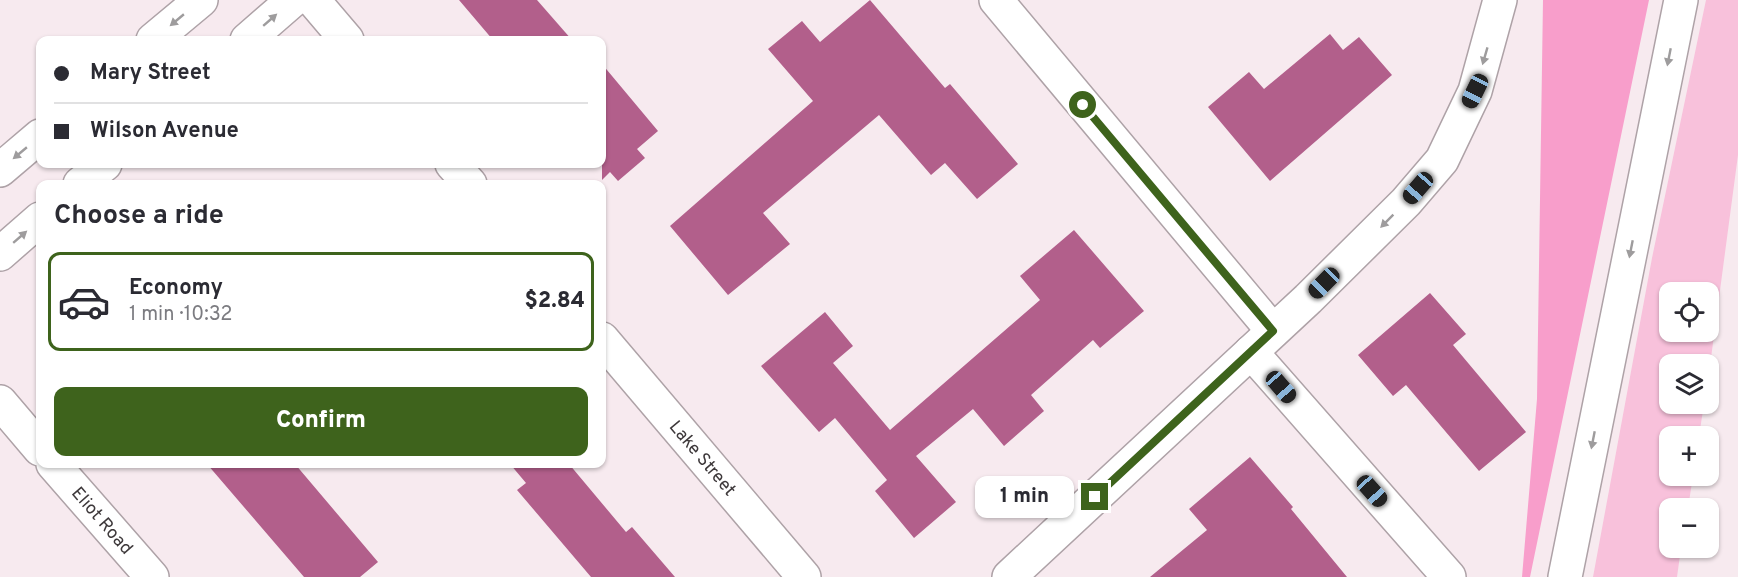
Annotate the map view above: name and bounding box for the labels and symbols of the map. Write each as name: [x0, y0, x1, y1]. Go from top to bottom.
one-way arrow: [170, 13, 185, 26]
one-way arrow: [262, 14, 277, 27]
one-way arrow: [1480, 48, 1489, 66]
one-way arrow: [1664, 48, 1673, 67]
car: [1459, 71, 1491, 111]
route start: [1069, 91, 1096, 118]
one-way arrow: [13, 146, 28, 159]
car: [1399, 169, 1437, 207]
one-way arrow: [1379, 214, 1394, 228]
one-way arrow: [12, 231, 27, 244]
one-way arrow: [1626, 239, 1635, 258]
car: [1305, 264, 1343, 302]
car: [1262, 368, 1300, 406]
street label: Lake Street: [663, 416, 740, 501]
one-way arrow: [1588, 430, 1597, 449]
car: [1353, 472, 1391, 510]
callout: 1 min: [975, 476, 1074, 518]
street label: Eliot Road: [65, 483, 137, 560]
route end: [1081, 483, 1108, 510]

